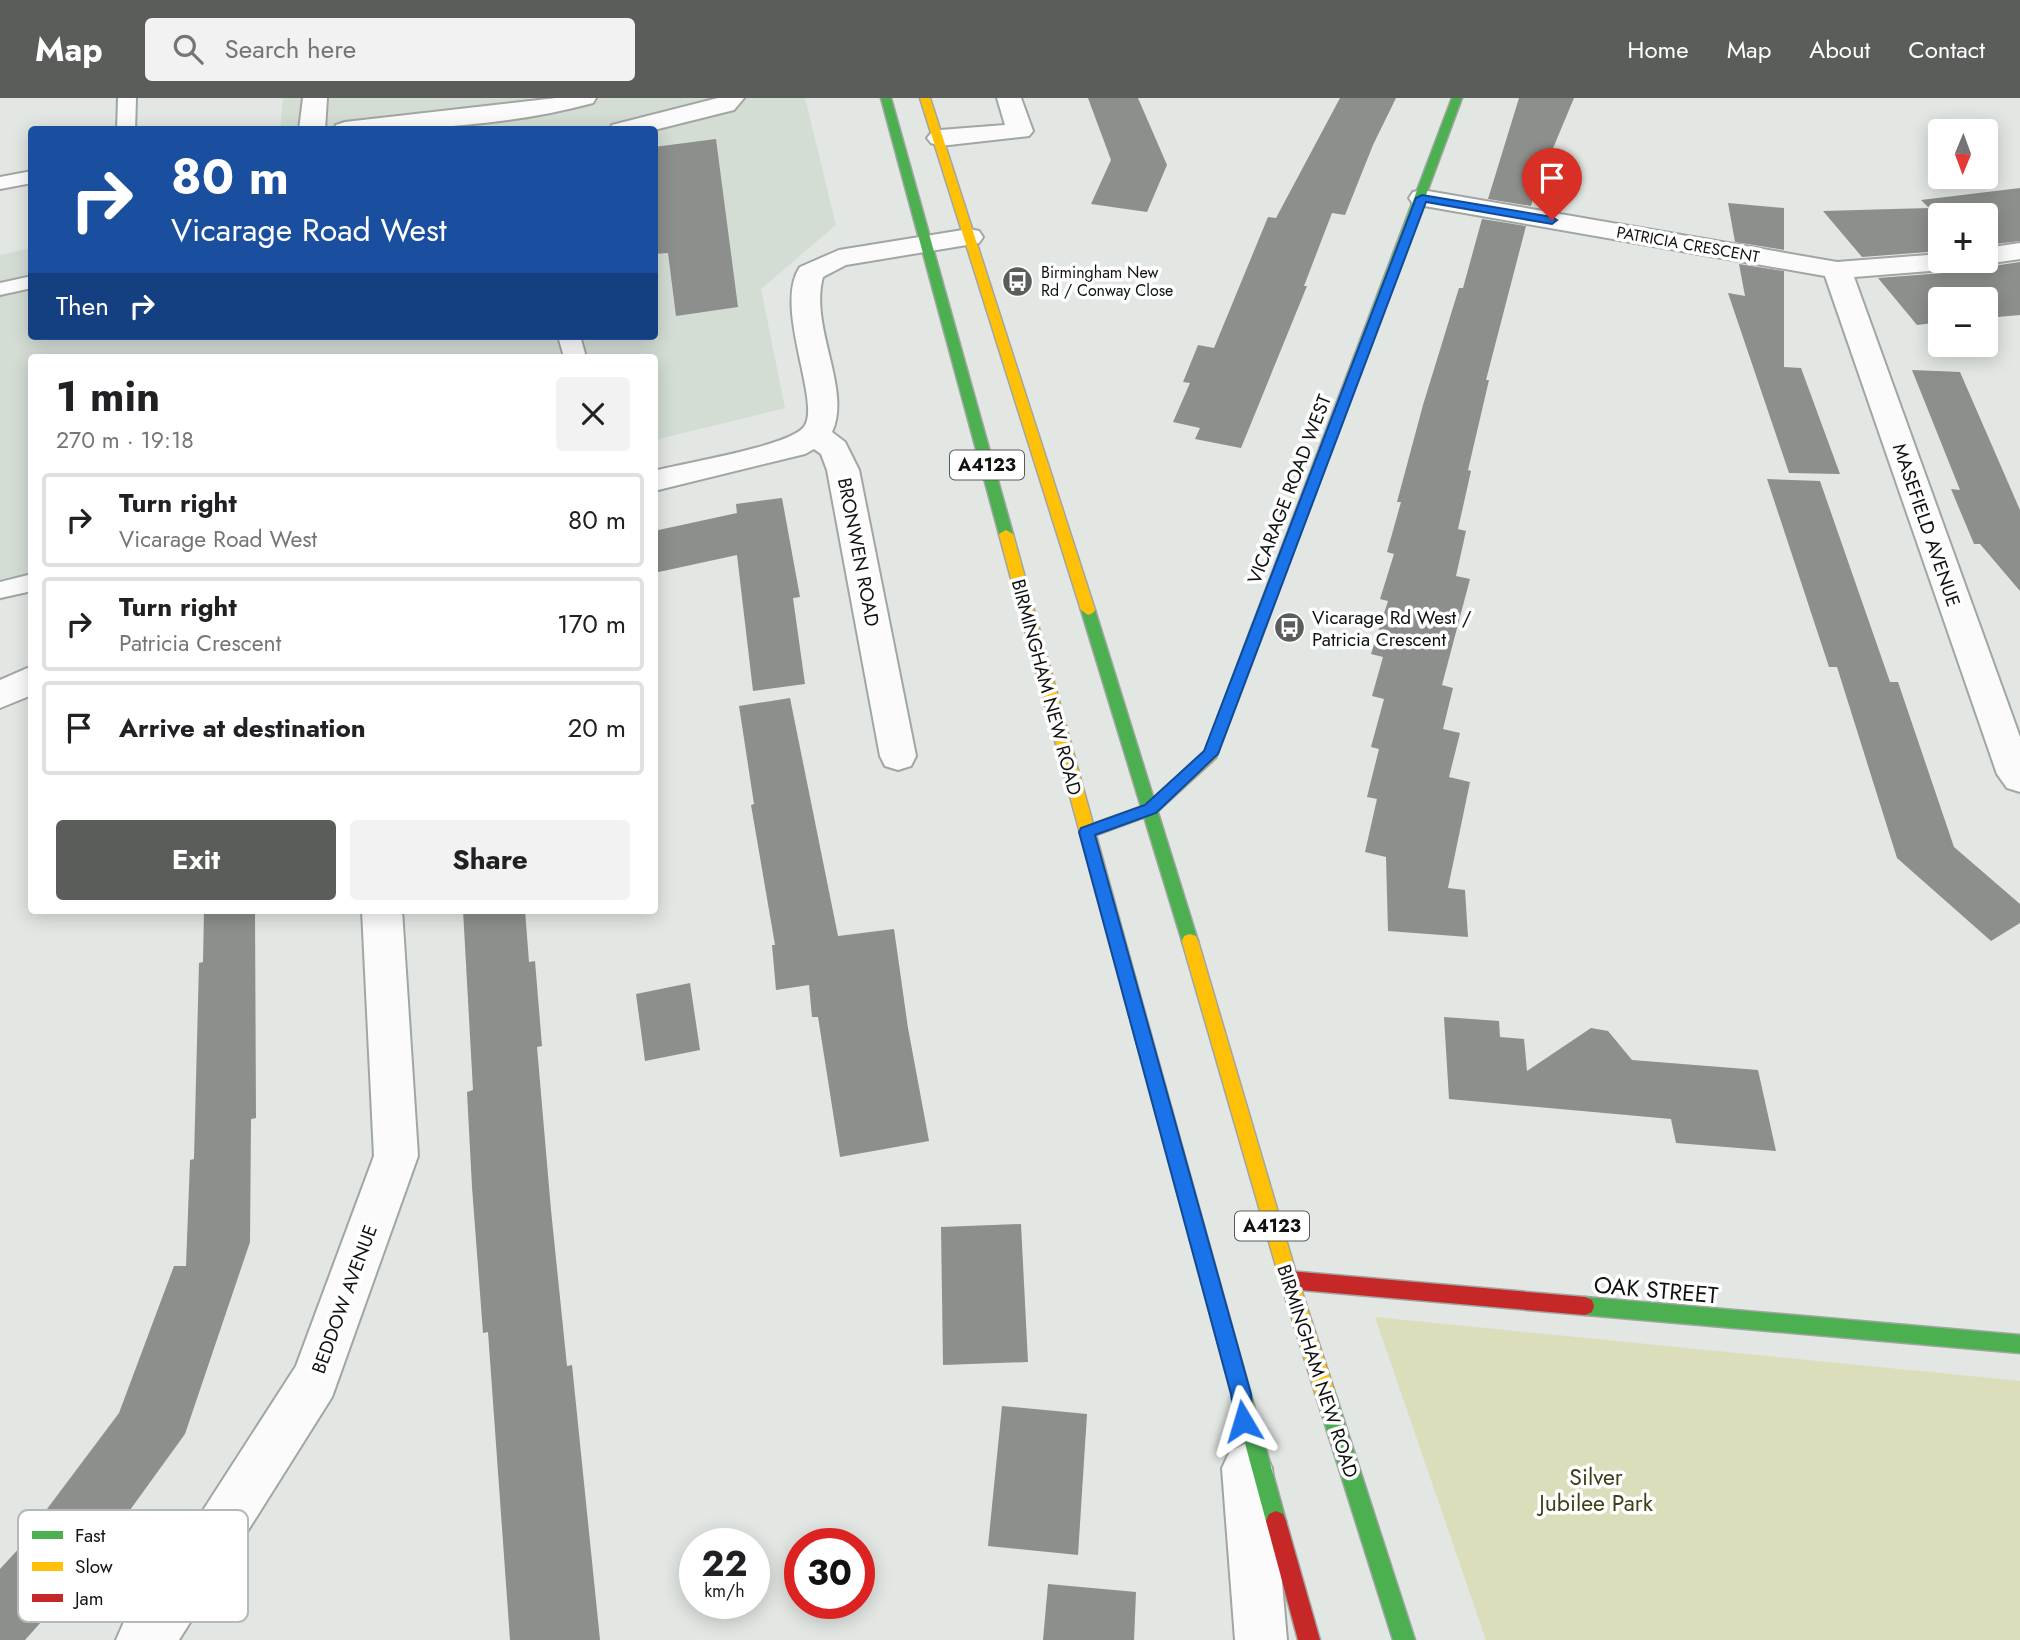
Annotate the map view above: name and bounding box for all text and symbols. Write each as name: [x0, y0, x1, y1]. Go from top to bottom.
search box: [145, 18, 635, 81]
text: Map: [35, 26, 103, 73]
icon: search: [169, 30, 207, 68]
text: Search here: [225, 30, 356, 68]
text: Home: [1627, 32, 1689, 67]
text: Map: [1727, 32, 1771, 67]
text: About: [1809, 32, 1870, 67]
text: Contact: [1908, 32, 1985, 67]
north arrow: [1928, 119, 1998, 189]
map controls: [1928, 119, 1998, 357]
text: 80 m: [171, 142, 289, 212]
pin: [1522, 148, 1582, 220]
icon: right: [56, 154, 147, 245]
icon: arrive: [1533, 159, 1571, 197]
button: +: [1928, 203, 1998, 273]
text: Vicarage Road West: [171, 207, 447, 253]
street label: PATRICIA CRESCENT: [1615, 221, 1762, 268]
place label: Birmingham New Rd / Conway Close: [1041, 261, 1173, 302]
bus stop icon: Birmingham New Rd / Conway Close: [1001, 264, 1035, 298]
text: Then: [56, 287, 109, 325]
icon: right: [123, 287, 161, 325]
button: −: [1928, 287, 1998, 357]
text: 1 min: [56, 366, 160, 427]
button: close: [556, 377, 630, 451]
street label: VICARAGE ROAD WEST: [1241, 391, 1338, 588]
text: 270 m · 19:18: [56, 423, 194, 457]
street label: MASEFIELD AVENUE: [1886, 440, 1967, 611]
road number: A4123: [950, 450, 1024, 480]
street label: BRONWEN ROAD: [831, 475, 886, 629]
text: Turn right: [119, 484, 237, 522]
icon: right: [60, 501, 98, 539]
text: 80 m: [568, 501, 626, 539]
text: Vicarage Road West: [119, 522, 317, 556]
street label: BIRMINGHAM NEW ROAD: [1005, 576, 1088, 798]
text: Turn right: [119, 588, 237, 626]
place label: Vicarage Rd West / Patricia Crescent: [1312, 604, 1472, 653]
icon: right: [60, 605, 98, 643]
text: 170 m: [557, 605, 626, 643]
bus stop icon: Vicarage Rd West / Patricia Crescent: [1272, 611, 1306, 645]
text: Patricia Crescent: [119, 626, 281, 660]
icon: arrive: [60, 709, 98, 747]
text: Arrive at destination: [119, 709, 366, 747]
text: 20 m: [568, 709, 626, 747]
button: Exit: [56, 820, 336, 900]
button: Share: [350, 820, 630, 900]
road number: A4123: [1235, 1212, 1309, 1240]
street label: BEDDOW AVENUE: [305, 1221, 384, 1377]
street label: BIRMINGHAM NEW ROAD: [1270, 1261, 1365, 1481]
street label: OAK STREET: [1592, 1268, 1720, 1312]
position arrow: [1206, 1384, 1280, 1458]
park label: Silver Jubilee Park: [1536, 1460, 1654, 1520]
legend: [18, 1510, 248, 1622]
text: Fast: [75, 1522, 106, 1549]
speed limit sign: 30: [784, 1528, 875, 1619]
text: 22: [702, 1539, 747, 1589]
text: Slow: [75, 1553, 113, 1580]
text: km/h: [704, 1578, 745, 1604]
text: Jam: [72, 1585, 104, 1612]

